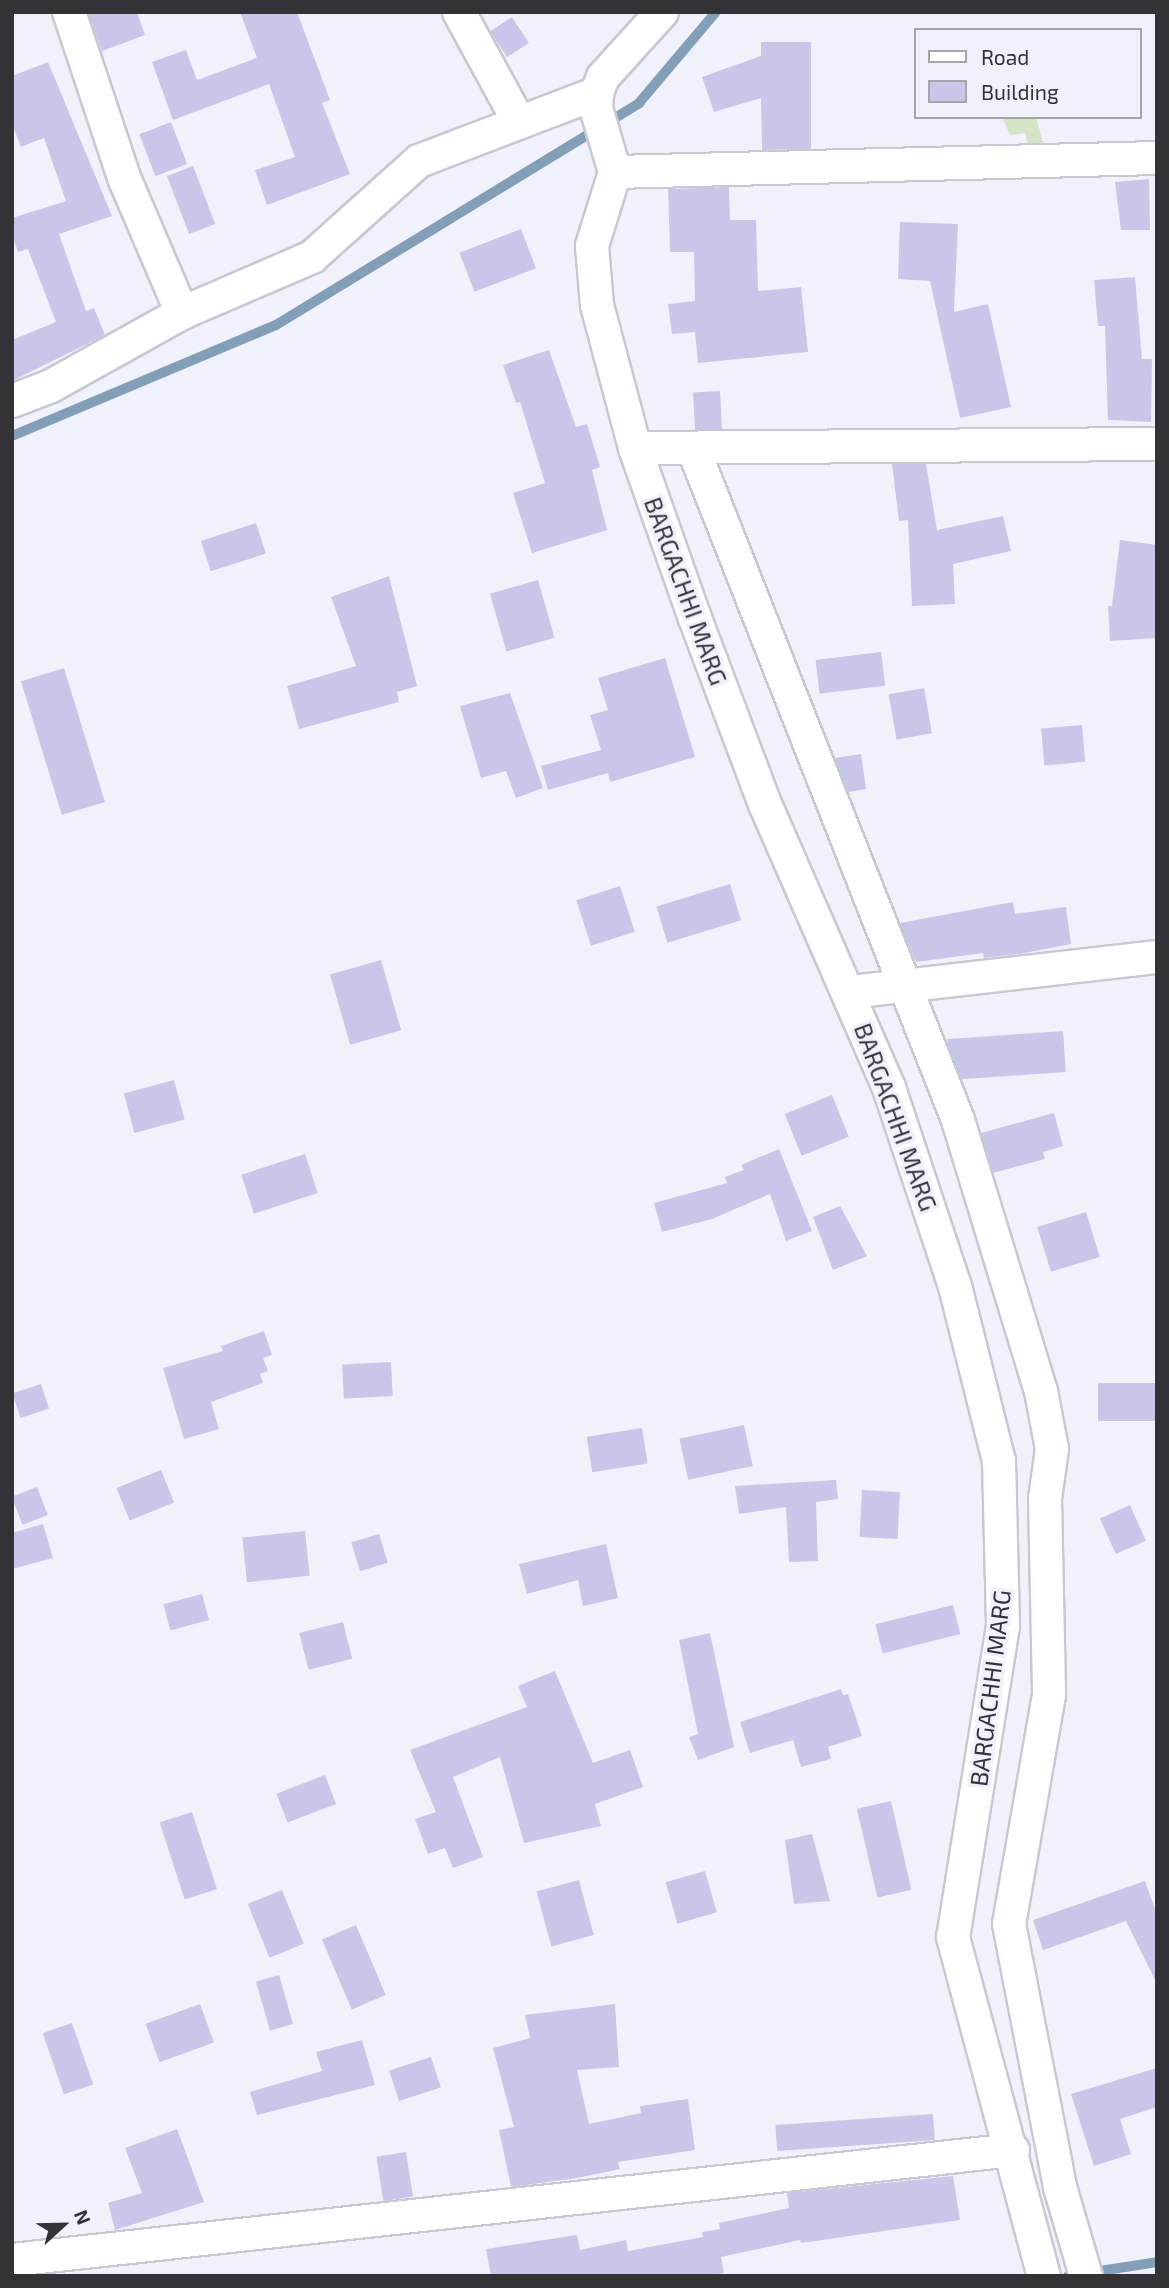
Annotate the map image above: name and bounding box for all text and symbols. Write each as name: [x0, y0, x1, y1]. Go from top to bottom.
legend: [914, 28, 1141, 119]
text: Road: [981, 44, 1029, 69]
text: Building: [981, 79, 1059, 104]
street label: BARGACHHI MARG: [639, 493, 733, 689]
street label: BARGACHHI MARG: [849, 1019, 943, 1215]
street label: BARGACHHI MARG: [964, 1588, 1016, 1788]
north arrow: [28, 2190, 98, 2260]
text: N: [70, 2206, 96, 2228]

